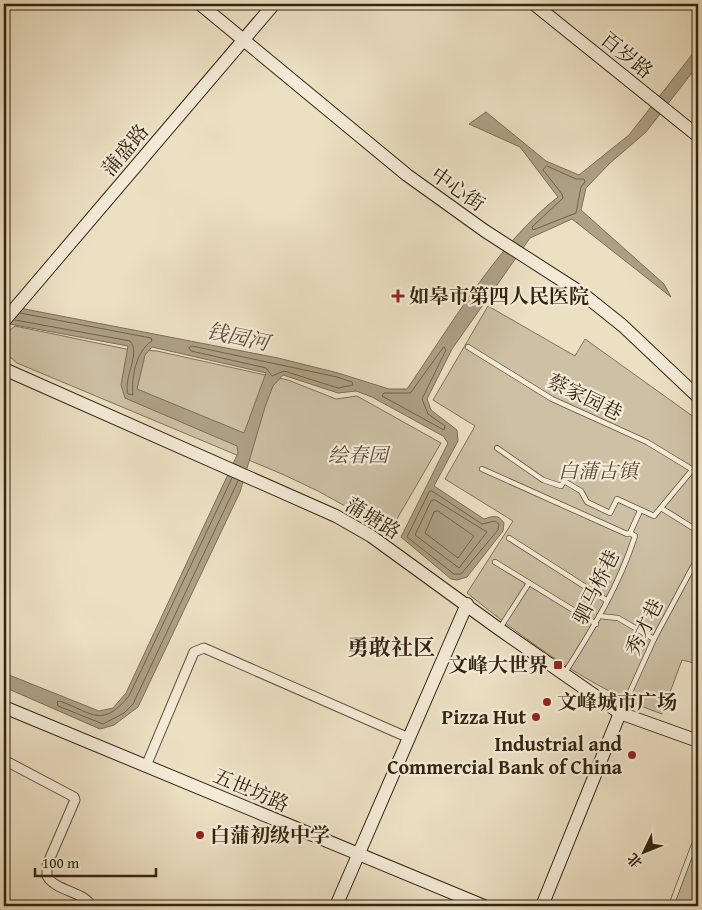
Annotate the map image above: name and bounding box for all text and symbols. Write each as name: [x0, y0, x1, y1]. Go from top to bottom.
street label: 百岁路: [595, 24, 660, 85]
street label: 蒲盛路: [94, 117, 155, 182]
street label: 中心街: [425, 160, 491, 218]
place label: 如皋市第四人民医院: [409, 281, 589, 310]
marker: 如皋市第四人民医院: [391, 289, 405, 303]
water label: 钱园河: [204, 315, 276, 359]
street label: 蔡家园巷: [543, 366, 628, 427]
park label: 绘春园: [328, 440, 391, 469]
park label: 白蒲古镇: [558, 456, 641, 485]
street label: 蒲塘路: [340, 490, 406, 545]
street label: 驷马桥巷: [565, 544, 626, 629]
street label: 秀才巷: [617, 593, 670, 660]
district label: 勇敢社区: [347, 631, 435, 663]
place label: 文峰大世界: [448, 650, 548, 679]
marker: 文峰大世界: [552, 659, 564, 671]
place label: 文峰城市广场: [557, 687, 677, 716]
marker: 文峰城市广场: [541, 696, 553, 708]
place label: Pizza Hut: [442, 702, 526, 731]
marker: Pizza Hut: [530, 711, 542, 723]
place label: Industrial and Commercial Bank of China: [387, 729, 623, 781]
marker: Industrial and Commercial Bank of China: [626, 749, 638, 761]
street label: 五世坊路: [209, 761, 294, 819]
place label: 白蒲初级中学: [210, 820, 330, 849]
north arrow: [620, 828, 670, 878]
marker: 白蒲初级中学: [194, 829, 206, 841]
scale bar: [35, 845, 156, 877]
text: 北: [622, 849, 647, 873]
text: 100 m: [42, 852, 80, 873]

